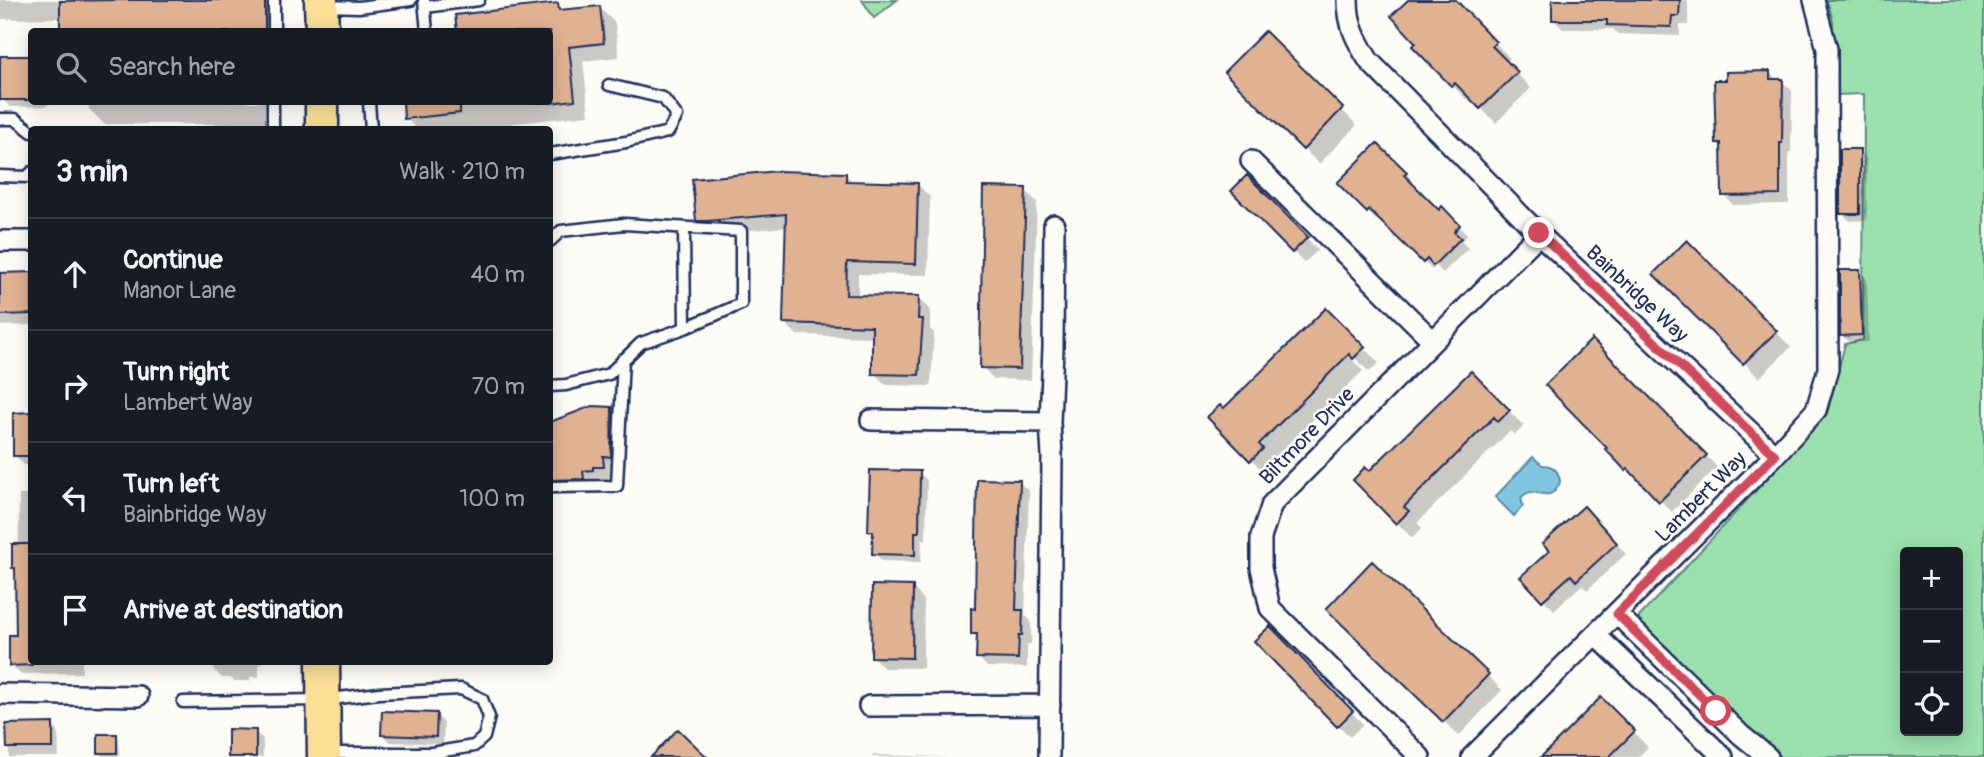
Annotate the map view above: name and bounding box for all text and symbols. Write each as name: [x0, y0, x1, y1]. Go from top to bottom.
search box: [28, 28, 553, 105]
icon: search: [52, 48, 90, 86]
text: Search here: [108, 51, 235, 83]
text: 3 min: [56, 153, 128, 190]
text: Walk · 210 m: [399, 157, 525, 186]
route end: [1523, 217, 1554, 248]
street label: Bainbridge Way: [1580, 239, 1694, 349]
text: Continue: [123, 244, 223, 276]
icon: ahead: [56, 255, 94, 293]
text: 40 m: [471, 260, 525, 289]
text: Manor Lane: [123, 276, 236, 305]
text: Turn right: [123, 356, 229, 388]
icon: right: [56, 367, 94, 405]
text: 70 m: [472, 372, 525, 401]
street label: Biltmore Drive: [1254, 381, 1361, 491]
text: Lambert Way: [123, 388, 252, 417]
street label: Lambert Way: [1650, 446, 1752, 548]
text: Turn left: [123, 468, 219, 500]
icon: left: [56, 479, 94, 517]
text: 100 m: [459, 484, 525, 513]
text: Bainbridge Way: [123, 500, 266, 529]
map controls: [1900, 547, 1963, 736]
button: +: [1900, 547, 1963, 610]
icon: arrive: [56, 591, 94, 629]
text: Arrive at destination: [123, 594, 343, 626]
button: −: [1900, 610, 1963, 673]
button: locate: [1900, 673, 1963, 736]
route start: [1700, 695, 1731, 726]

